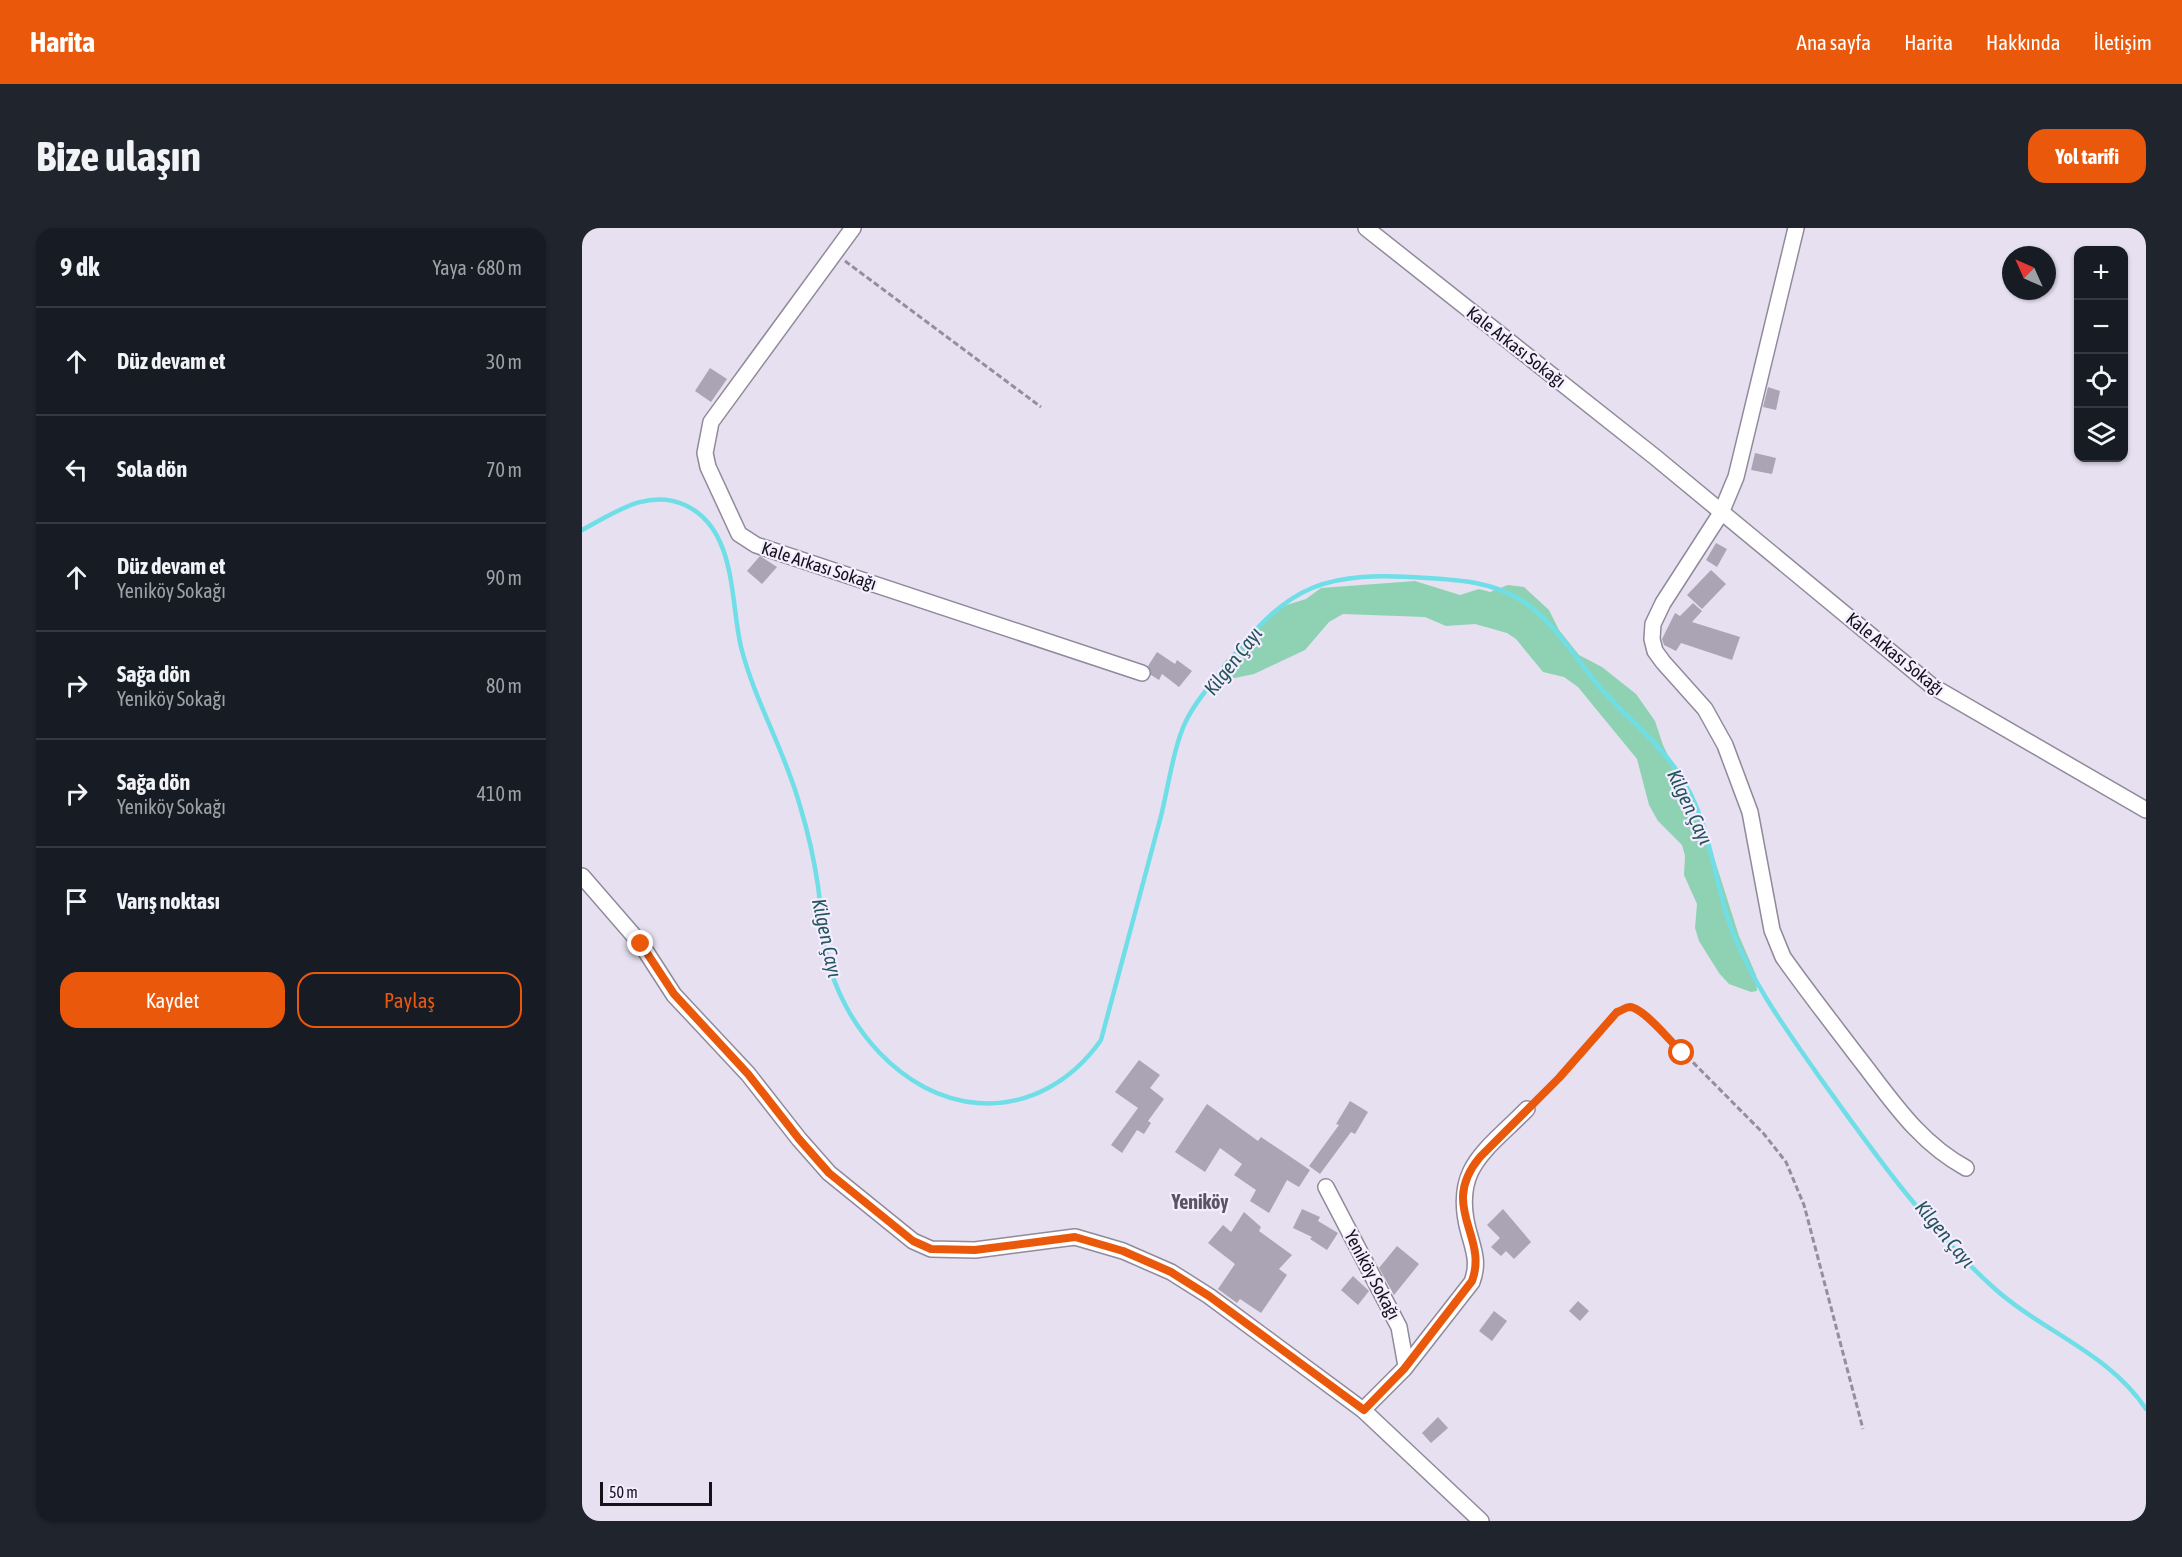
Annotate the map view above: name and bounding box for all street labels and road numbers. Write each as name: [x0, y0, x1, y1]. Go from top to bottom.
street label: Kale Arkası Sokağı: [1463, 302, 1570, 392]
street label: Kale Arkası Sokağı: [759, 537, 879, 594]
street label: Kale Arkası Sokağı: [1842, 608, 1948, 699]
street label: Yeniköy Sokağı: [1340, 1227, 1405, 1323]

